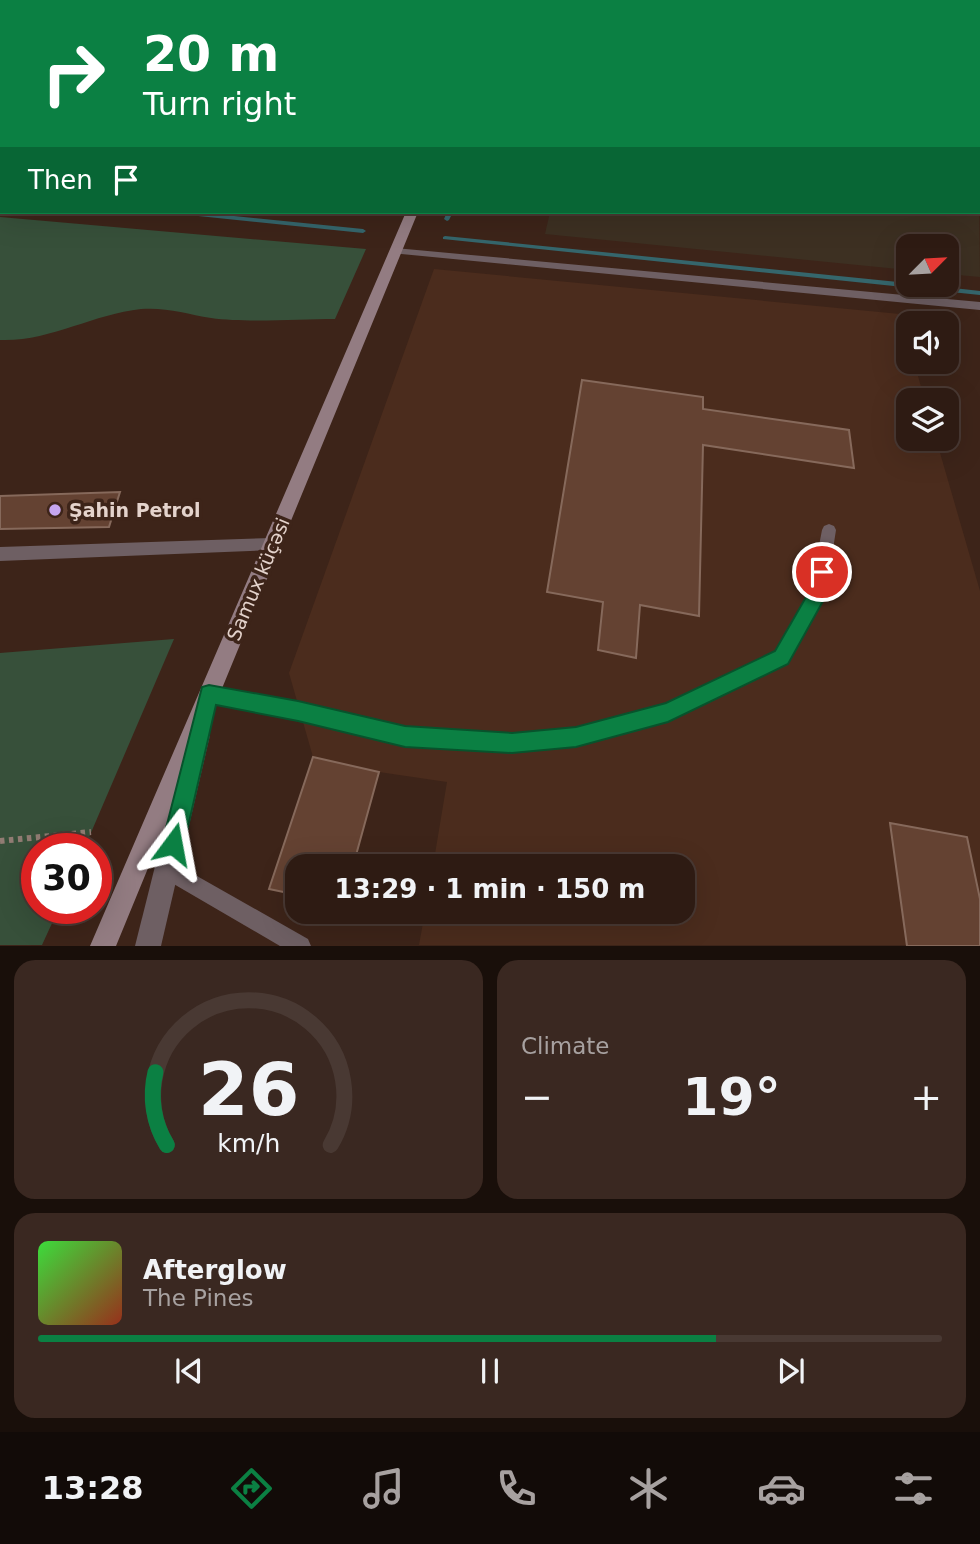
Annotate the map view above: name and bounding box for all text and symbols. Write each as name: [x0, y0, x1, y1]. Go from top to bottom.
text: 20 m: [143, 26, 279, 83]
icon: right: [28, 28, 119, 119]
text: Turn right: [143, 85, 296, 123]
icon: arrive: [107, 161, 145, 199]
text: Then: [28, 165, 93, 195]
north arrow: [896, 234, 959, 298]
map controls: [896, 234, 959, 451]
button: sound: [896, 311, 959, 374]
button: layers: [896, 388, 959, 451]
place label: Şahin Petrol: [69, 499, 201, 521]
marker: Şahin Petrol: [47, 502, 63, 518]
street label: Samux küçəsi: [222, 514, 294, 644]
pin: [792, 542, 852, 602]
icon: arrive: [803, 553, 841, 591]
position arrow: [136, 807, 210, 881]
speed limit sign: 30: [21, 833, 112, 924]
text: 13:29 · 1 min · 150 m: [335, 874, 645, 904]
text: Climate: [521, 1033, 610, 1059]
text: 26: [198, 1048, 299, 1133]
text: 19°: [682, 1067, 781, 1127]
text: −: [521, 1075, 553, 1119]
text: +: [910, 1075, 942, 1119]
text: km/h: [217, 1129, 280, 1158]
text: Afterglow: [143, 1255, 287, 1285]
text: The Pines: [143, 1285, 254, 1311]
icon: previous: [170, 1352, 208, 1390]
icon: pause: [471, 1352, 509, 1390]
icon: next: [772, 1352, 810, 1390]
icon: directions: [227, 1464, 276, 1513]
icon: music: [359, 1464, 408, 1513]
icon: phone: [492, 1464, 541, 1513]
icon: climate: [624, 1464, 673, 1513]
icon: car: [757, 1464, 806, 1513]
icon: filters: [889, 1464, 938, 1513]
text: 13:28: [42, 1469, 144, 1507]

